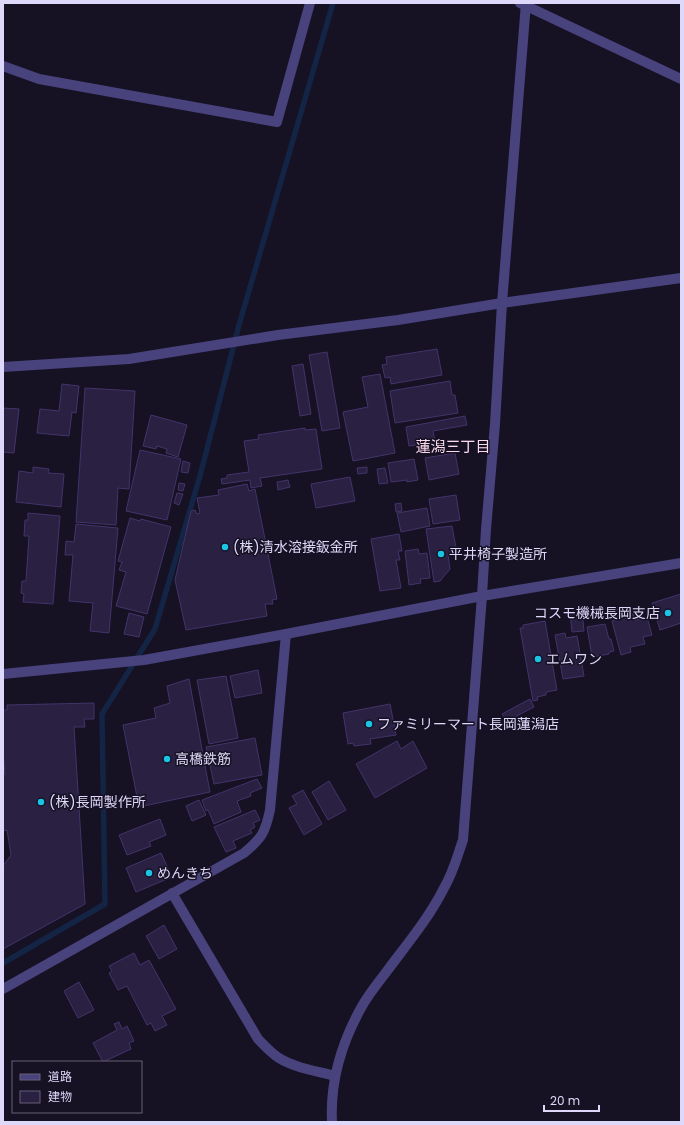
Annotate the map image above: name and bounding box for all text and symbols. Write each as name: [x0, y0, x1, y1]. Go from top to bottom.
district label: 蓮潟三丁目: [415, 436, 491, 457]
place label: (株)清水溶接鈑金所: [233, 537, 358, 557]
marker: (株)清水溶接鈑金所: [220, 542, 230, 552]
place label: 平井椅子製造所: [449, 544, 547, 564]
marker: 平井椅子製造所: [436, 549, 446, 559]
place label: コスモ機械長岡支店: [534, 603, 660, 623]
marker: コスモ機械長岡支店: [663, 608, 673, 618]
place label: エムワン: [546, 649, 602, 669]
marker: エムワン: [533, 654, 543, 664]
place label: ファミリーマート長岡蓮潟店: [377, 714, 559, 734]
marker: ファミリーマート長岡蓮潟店: [364, 719, 374, 729]
place label: 高橋鉄筋: [175, 749, 231, 769]
marker: 高橋鉄筋: [162, 754, 172, 764]
place label: (株)長岡製作所: [49, 792, 146, 812]
marker: (株)長岡製作所: [36, 797, 46, 807]
place label: めんきち: [157, 863, 213, 883]
marker: めんきち: [144, 868, 154, 878]
legend: [12, 1061, 142, 1113]
text: 道路: [48, 1068, 72, 1085]
scale bar: [544, 1087, 599, 1113]
text: 建物: [48, 1088, 72, 1105]
text: 20 m: [550, 1092, 580, 1109]

